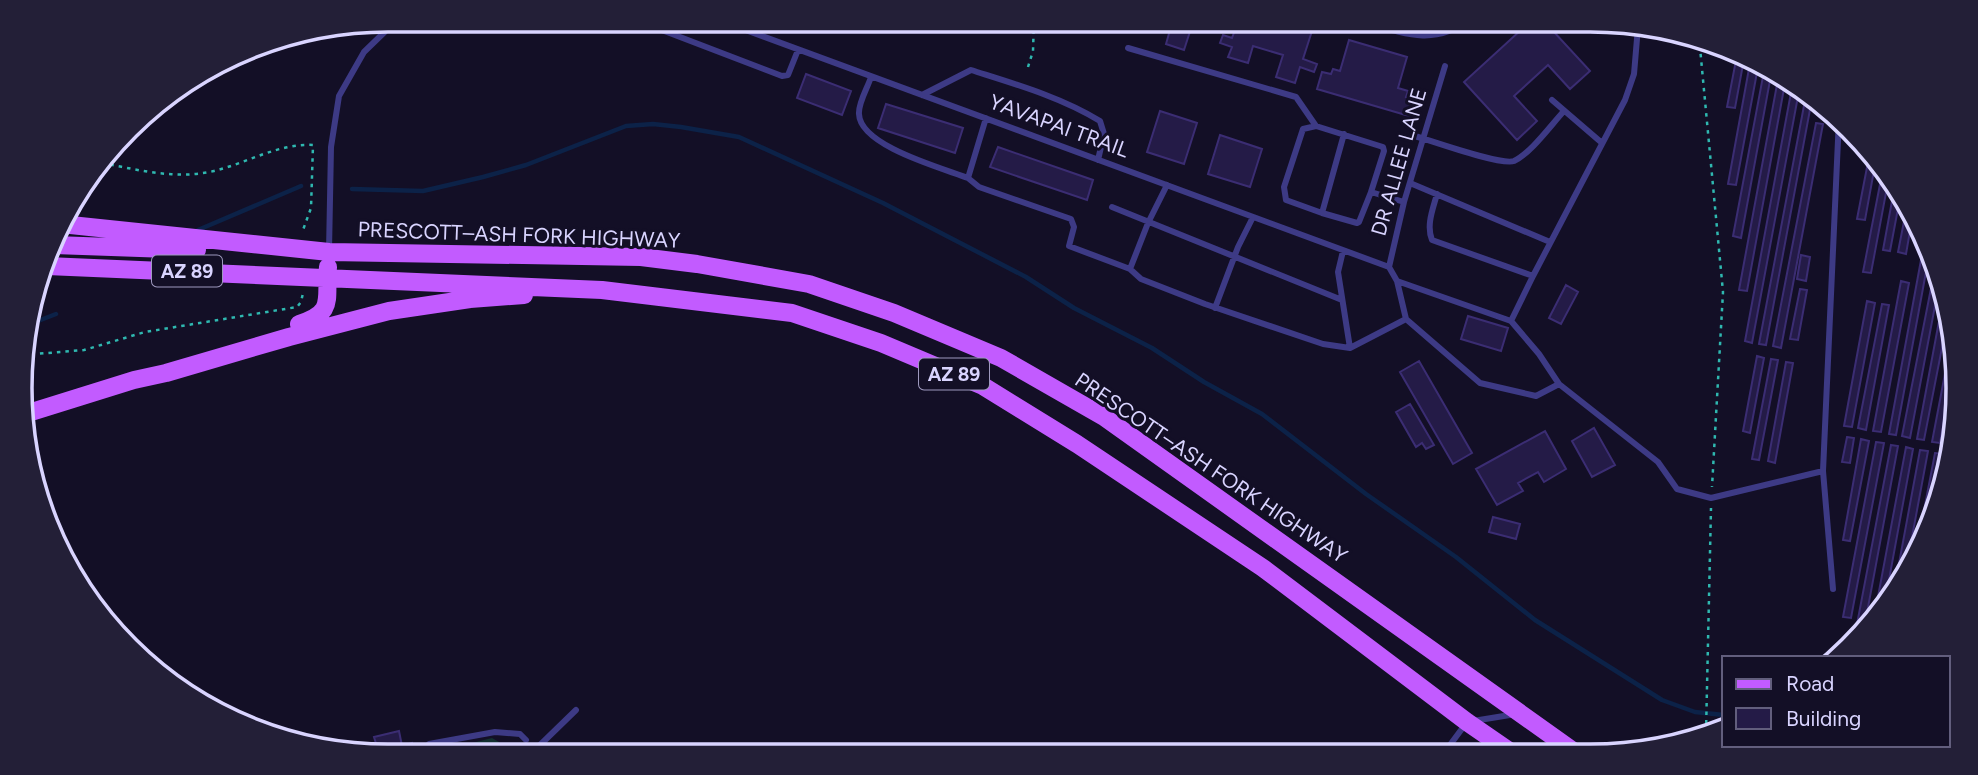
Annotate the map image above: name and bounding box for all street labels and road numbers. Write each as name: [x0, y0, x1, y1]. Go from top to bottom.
street label: DR ALLEE LANE: [1365, 85, 1432, 239]
street label: YAVAPAI TRAIL: [986, 89, 1132, 162]
street label: PRESCOTT–ASH FORK HIGHWAY: [357, 216, 681, 253]
road number: AZ 89: [152, 256, 222, 286]
road number: AZ 89: [919, 358, 989, 390]
street label: PRESCOTT–ASH FORK HIGHWAY: [1070, 367, 1352, 568]

